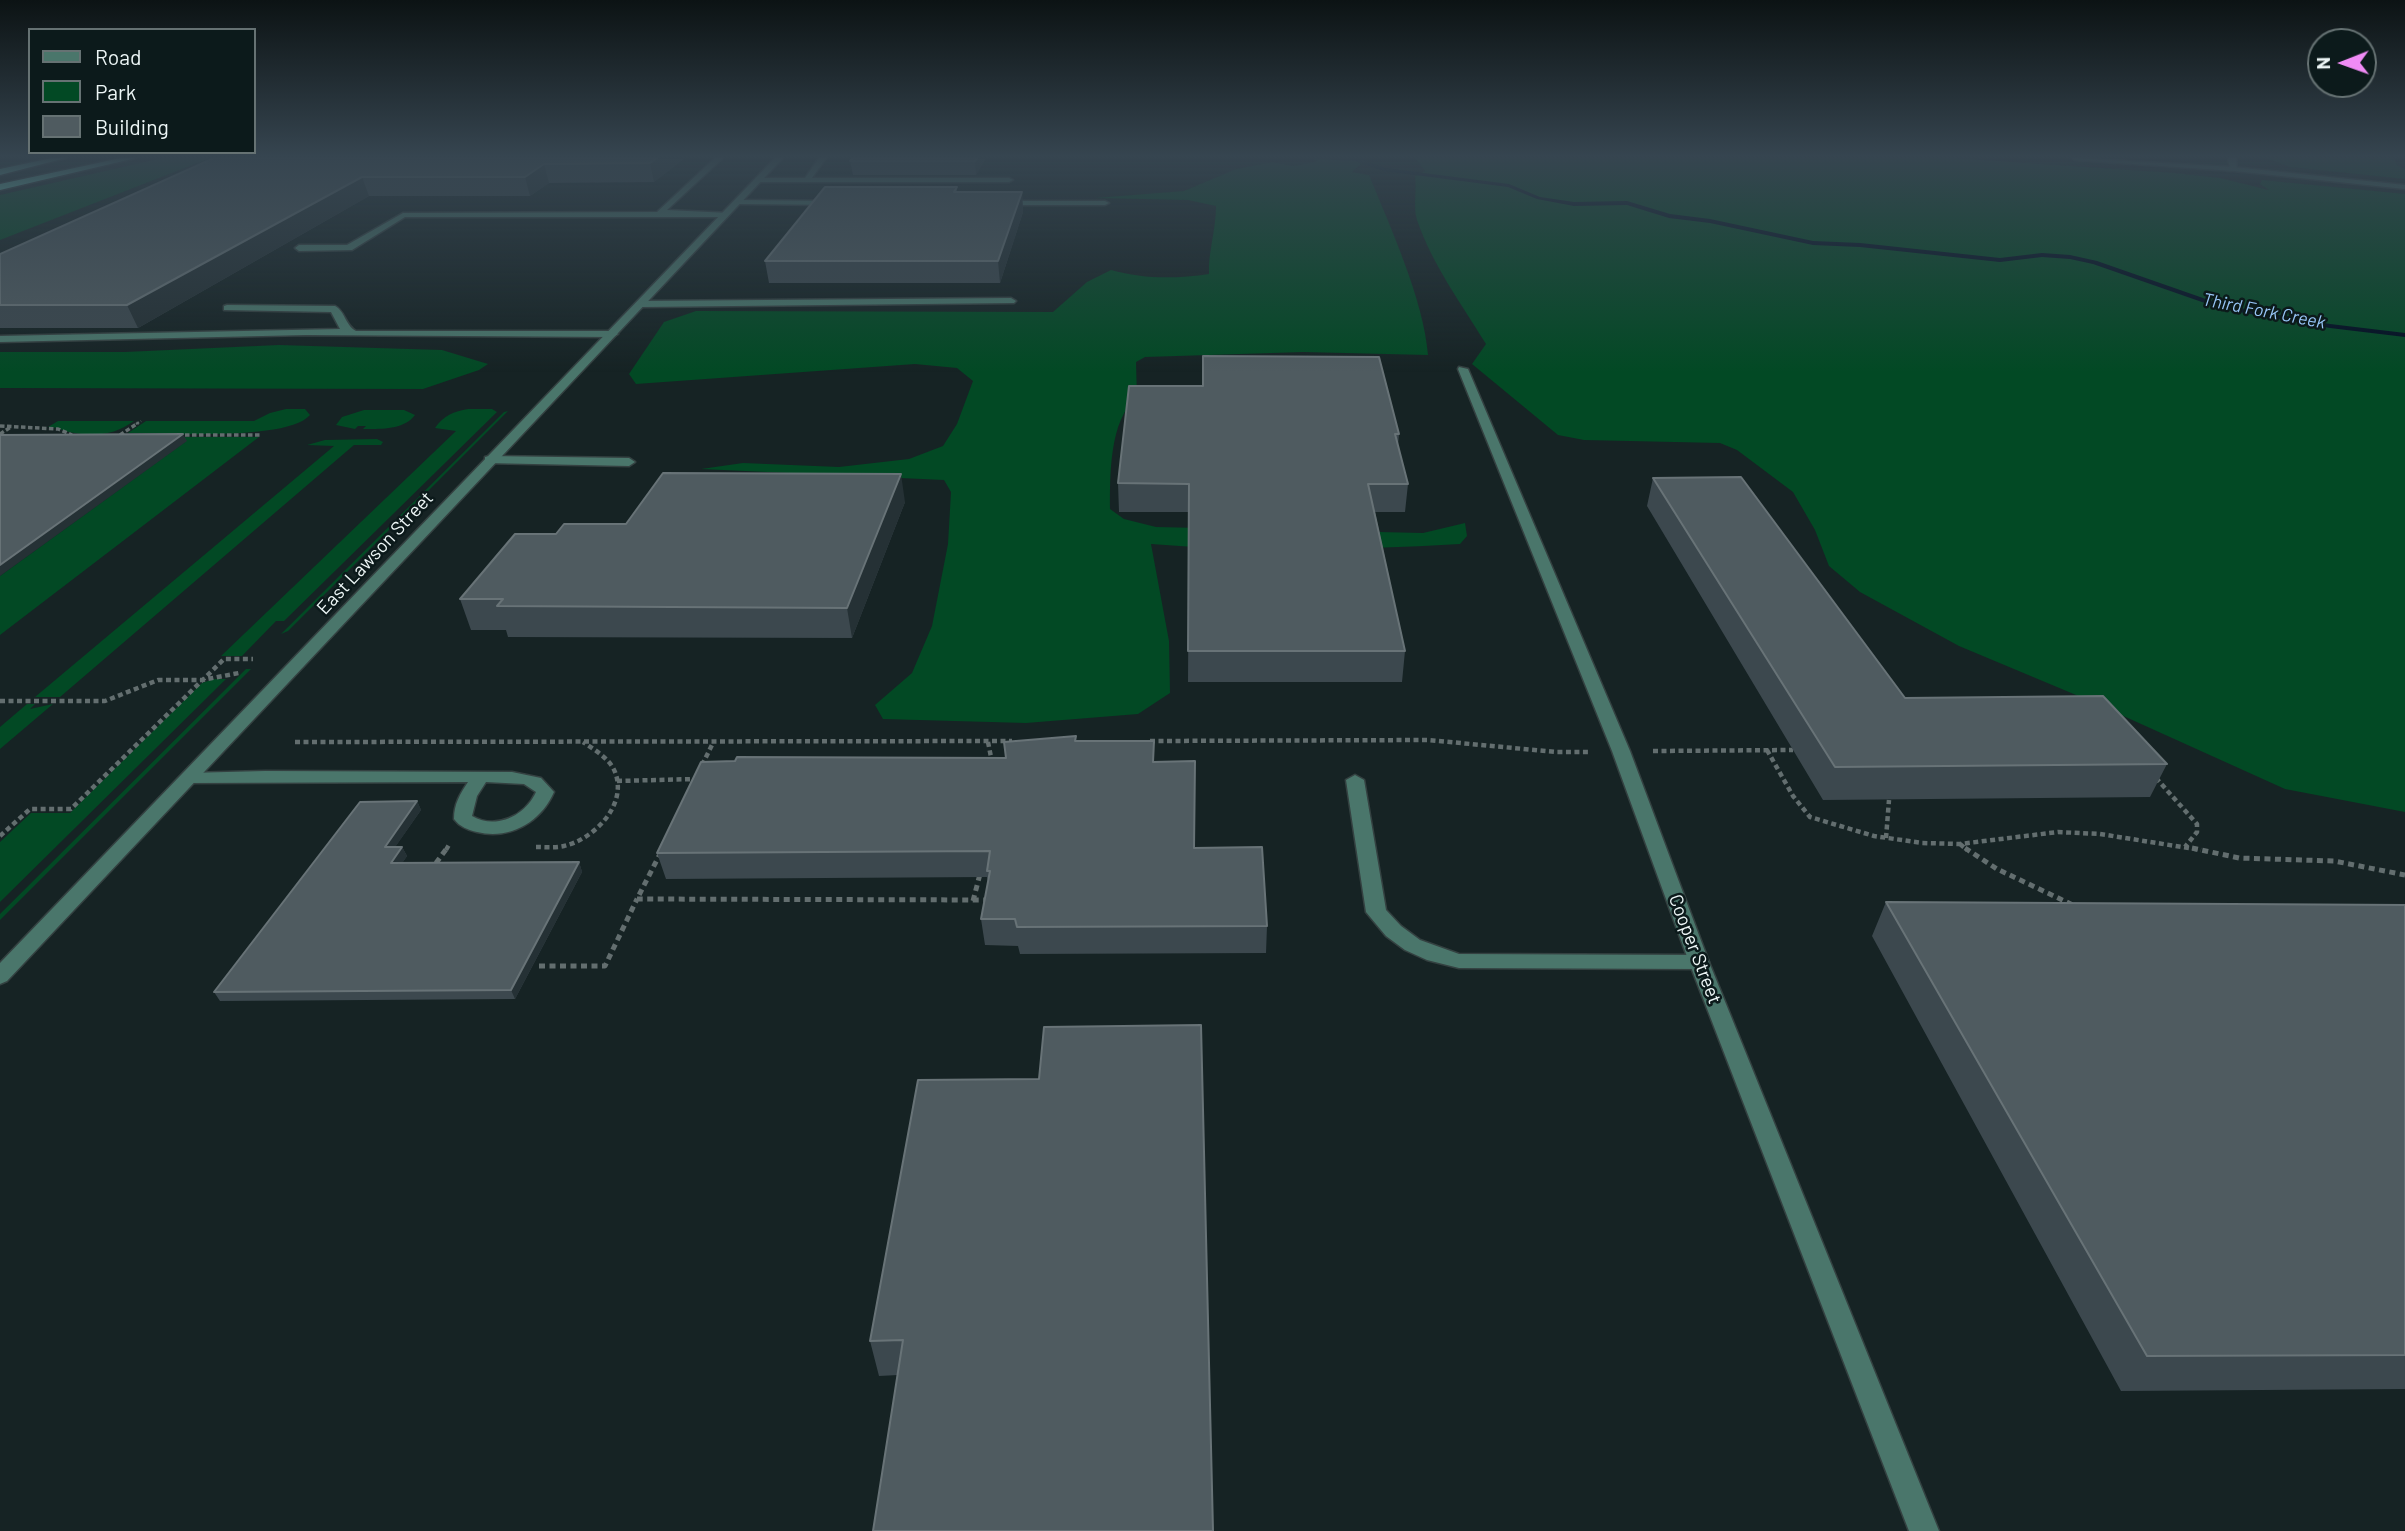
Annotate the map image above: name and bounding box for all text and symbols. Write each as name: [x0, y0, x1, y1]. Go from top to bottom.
legend: [28, 28, 256, 154]
north arrow: [2307, 28, 2377, 98]
text: Road: [95, 44, 141, 69]
text: N: [2311, 57, 2334, 70]
text: Park: [95, 79, 136, 104]
text: Building: [95, 114, 169, 139]
water label: Third Fork Creek: [2201, 289, 2327, 333]
street label: East Lawson Street: [312, 487, 438, 619]
street label: Cooper Street: [1664, 891, 1726, 1007]

